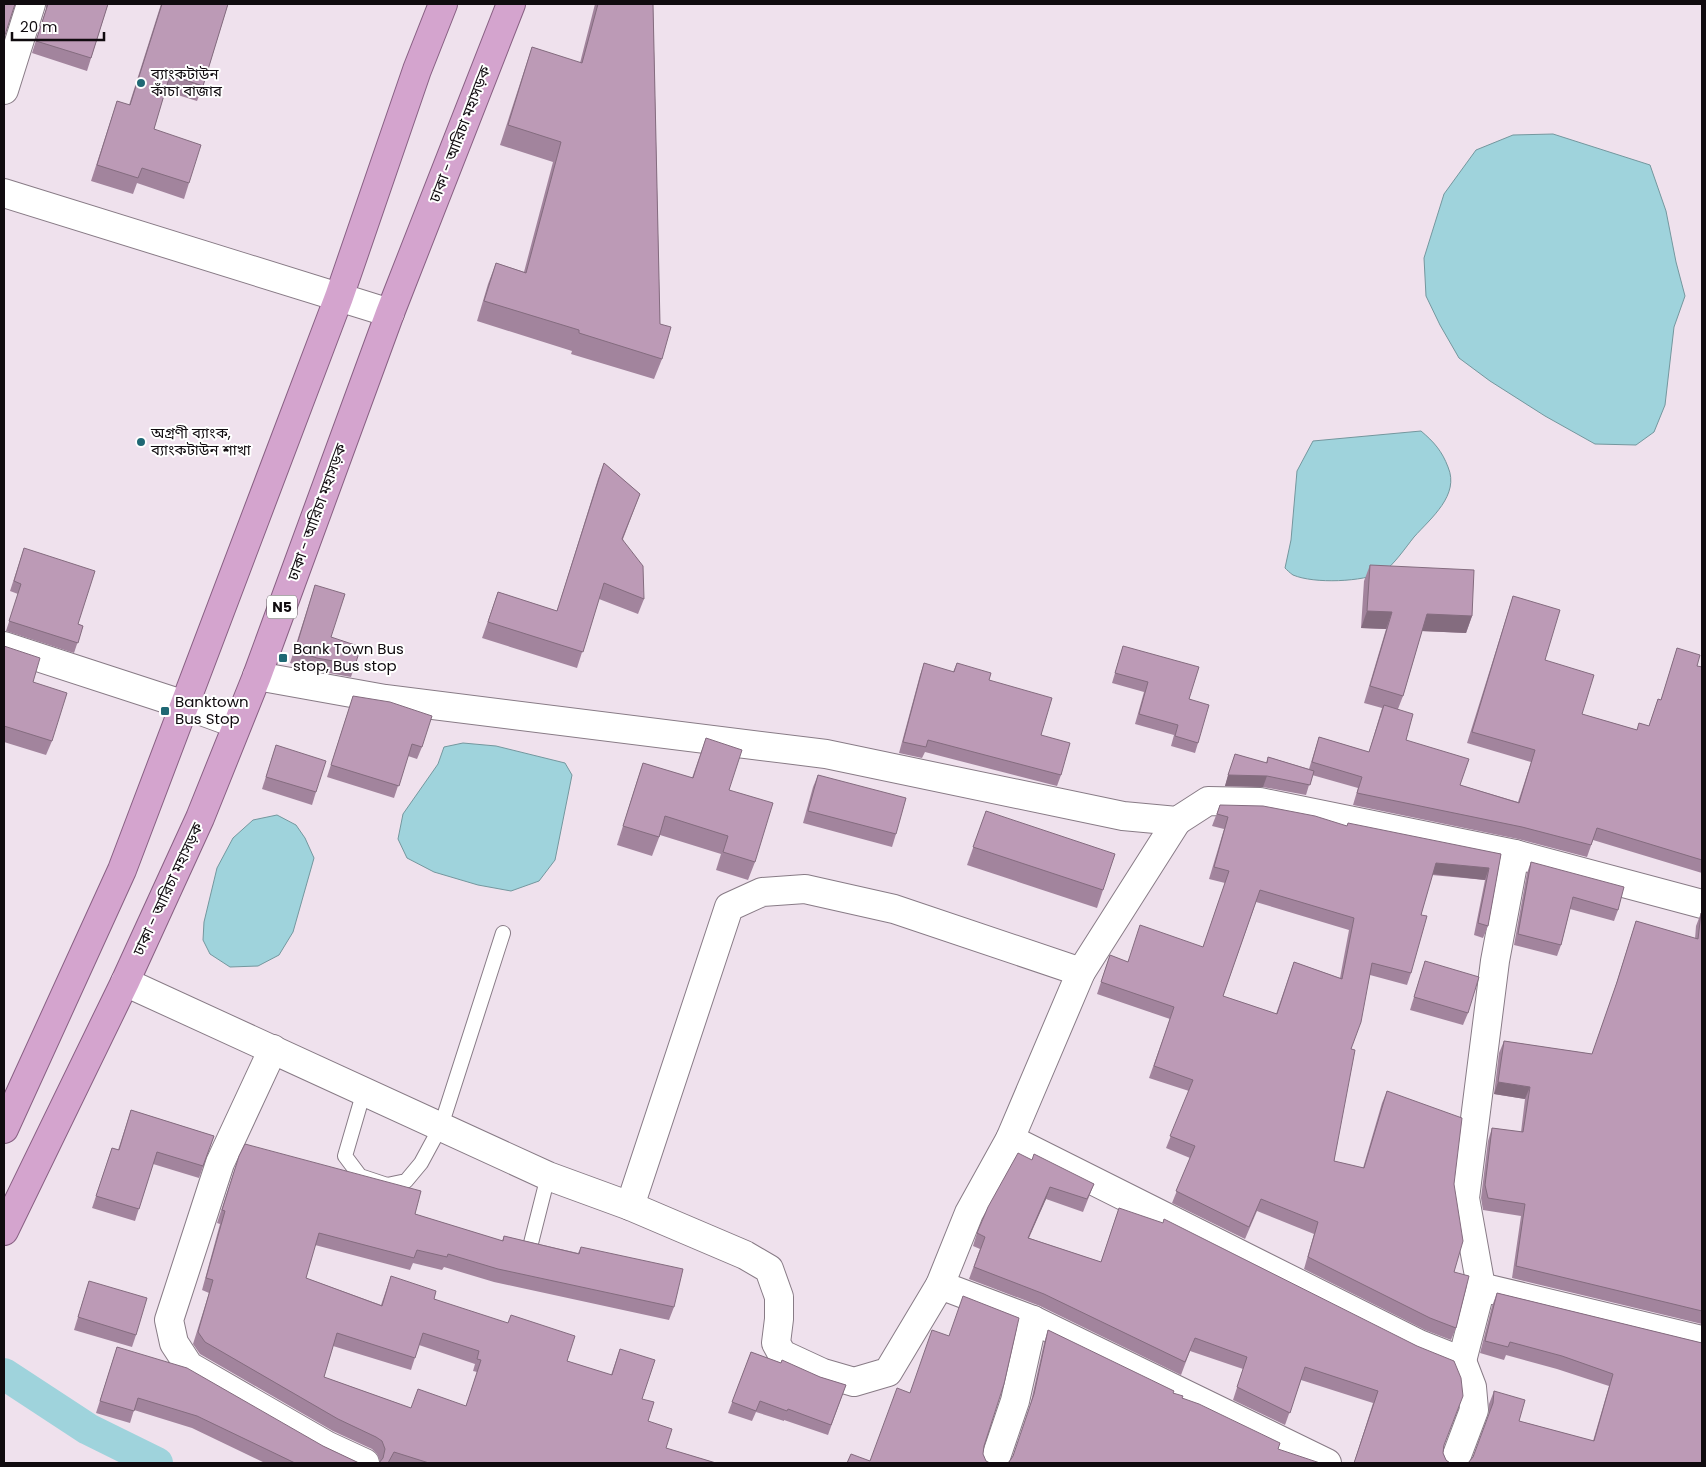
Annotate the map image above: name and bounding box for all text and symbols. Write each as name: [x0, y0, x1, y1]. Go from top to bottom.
scale bar: [12, 10, 105, 42]
text: 20 m: [20, 16, 58, 37]
street label: ঢাকা - আরিচা মহাসড়ক: [424, 62, 496, 206]
place label: ব্যাংকটাউন কাঁচা বাজার: [150, 63, 223, 101]
marker: ব্যাংকটাউন কাঁচা বাজার: [135, 77, 147, 89]
place label: অগ্রণী ব্যাংক, ব্যাংকটাউন শাখা: [150, 422, 252, 460]
marker: অগ্রণী ব্যাংক, ব্যাংকটাউন শাখা: [135, 436, 147, 448]
street label: ঢাকা - আরিচা মহাসড়ক: [282, 440, 351, 584]
road number: N5: [267, 596, 297, 618]
place label: Bank Town Bus stop, Bus stop: [293, 638, 404, 676]
marker: Bank Town Bus stop, Bus stop: [277, 652, 289, 664]
place label: Banktown Bus Stop: [175, 691, 249, 729]
marker: Banktown Bus Stop: [159, 705, 171, 717]
street label: ঢাকা - আরিচা মহাসড়ক: [127, 818, 208, 960]

